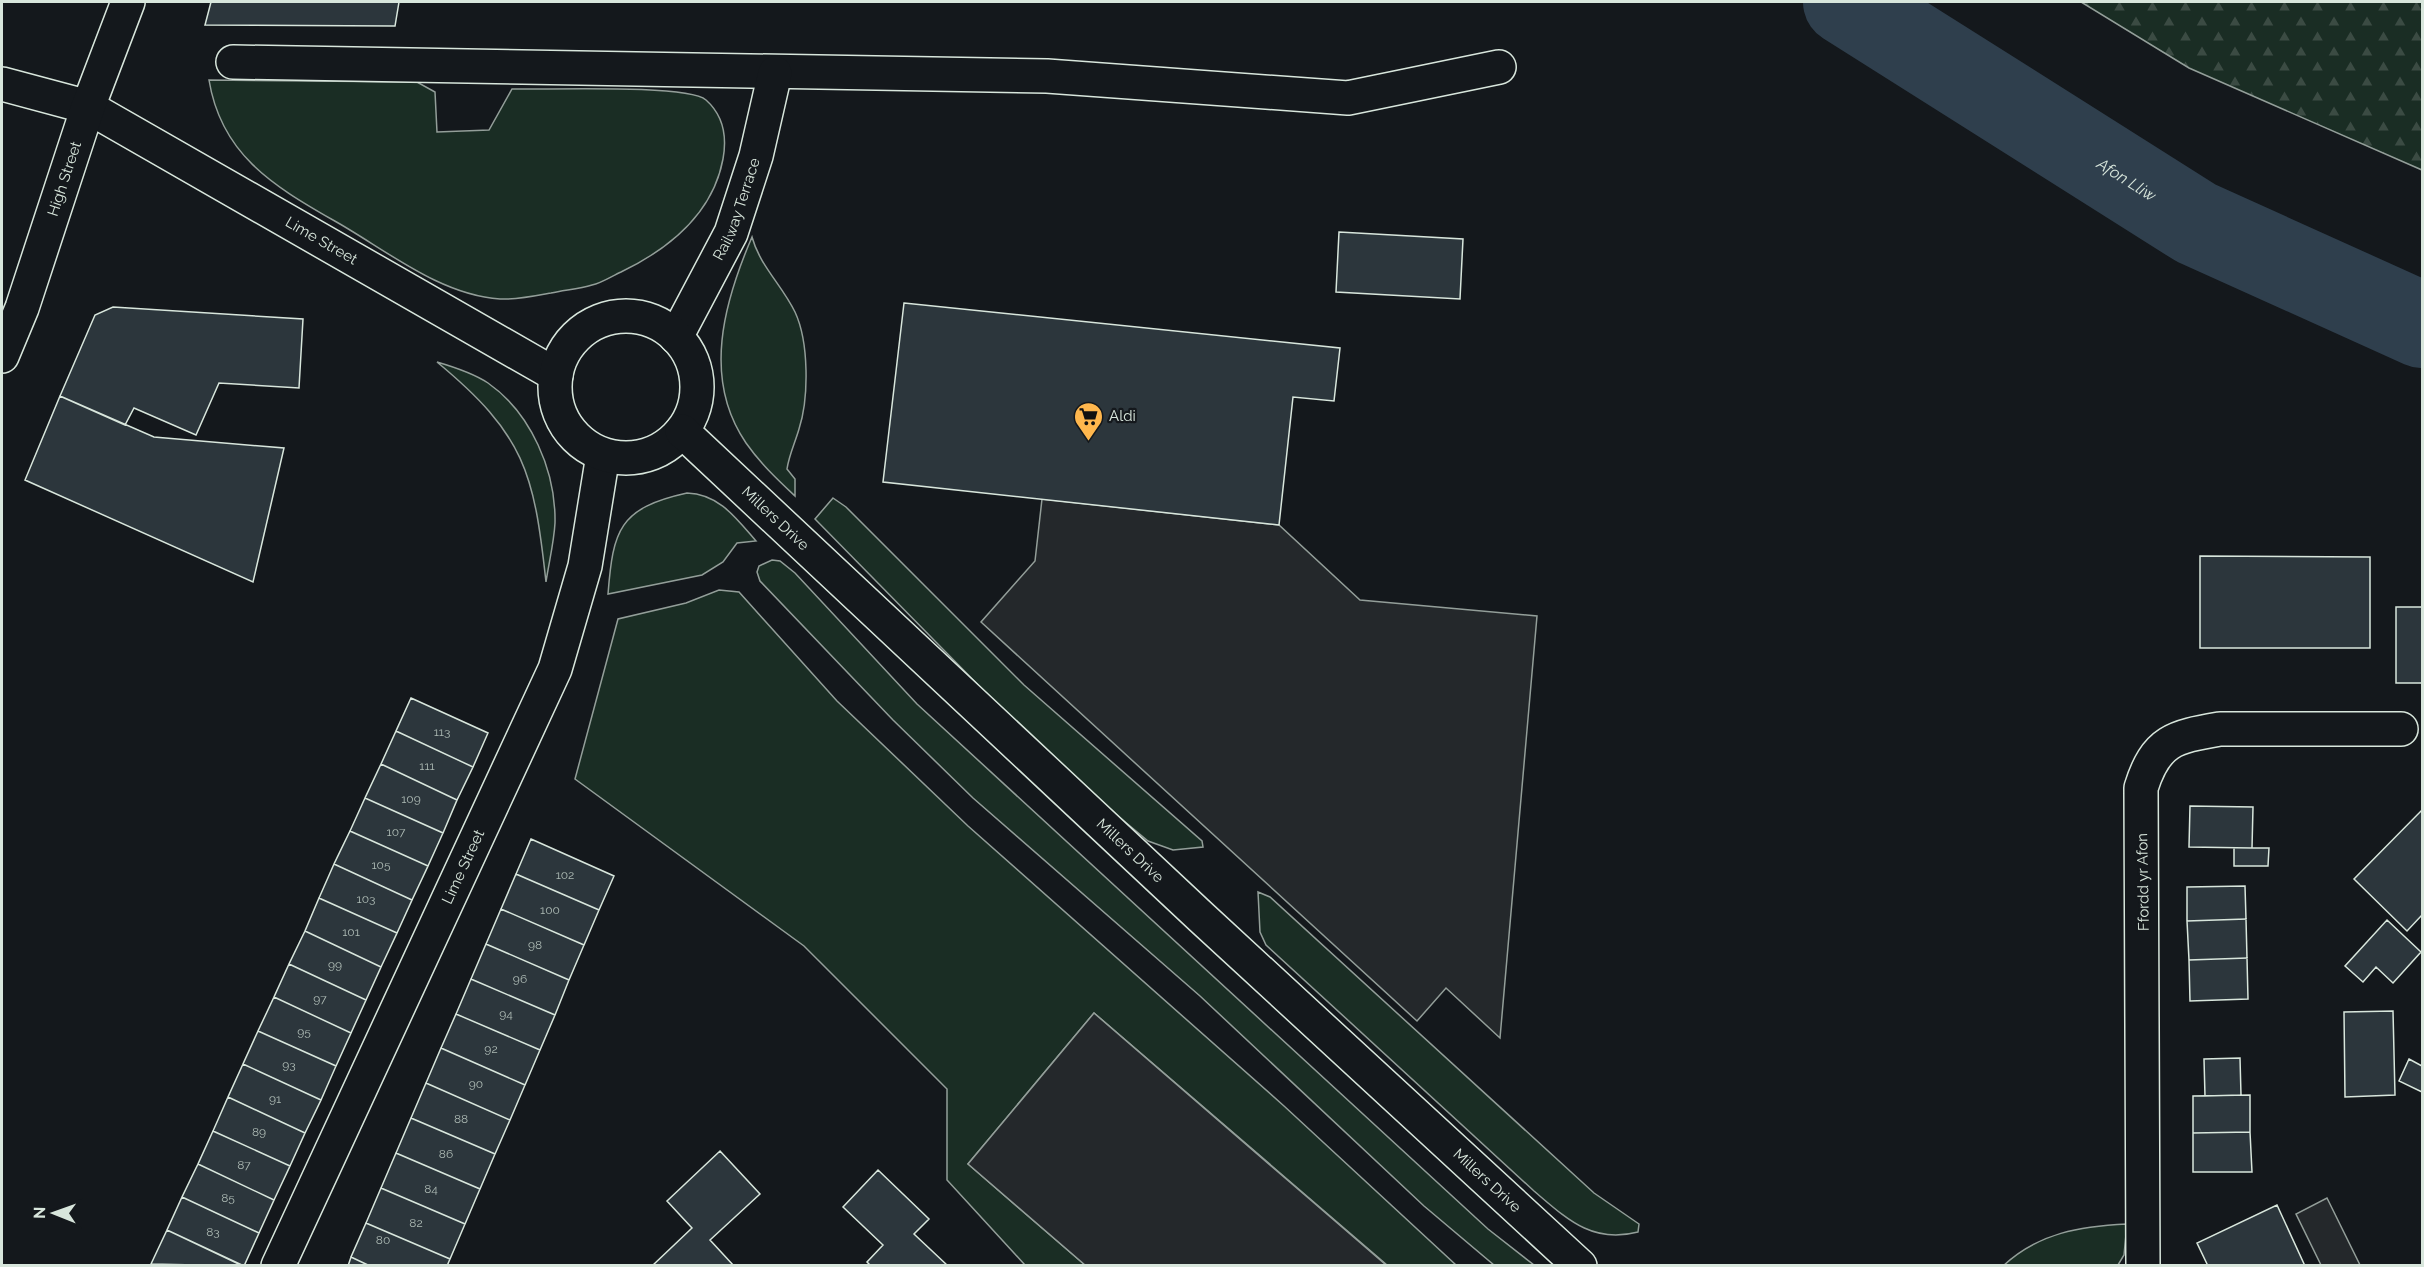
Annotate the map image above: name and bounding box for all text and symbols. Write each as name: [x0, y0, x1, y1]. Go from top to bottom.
street label: High Street: [44, 139, 85, 219]
water label: Afon Lliw: [2093, 154, 2160, 206]
street label: Railway Terrace: [709, 155, 764, 263]
street label: Lime Street: [282, 213, 361, 268]
supermarket icon: Aldi: [1072, 400, 1104, 442]
place label: Aldi: [1109, 407, 1136, 425]
street label: Millers Drive: [738, 483, 813, 554]
house number: 113: [434, 725, 450, 739]
house number: 111: [419, 759, 435, 773]
house number: 109: [401, 792, 421, 806]
street label: Millers Drive: [1093, 815, 1168, 887]
house number: 107: [387, 825, 406, 839]
street label: Lime Street: [438, 827, 488, 907]
street label: Ffordd yr Afon: [2133, 833, 2153, 931]
house number: 105: [371, 858, 391, 872]
house number: 102: [556, 868, 574, 882]
house number: 103: [357, 892, 375, 906]
house number: 100: [540, 903, 560, 917]
house number: 101: [342, 925, 360, 939]
house number: 98: [528, 938, 542, 952]
house number: 99: [328, 958, 342, 972]
house number: 96: [513, 972, 527, 986]
house number: 97: [313, 992, 327, 1006]
house number: 94: [499, 1007, 513, 1021]
house number: 95: [297, 1025, 311, 1039]
house number: 92: [484, 1042, 498, 1056]
house number: 93: [282, 1058, 296, 1072]
house number: 90: [469, 1077, 483, 1091]
house number: 91: [269, 1092, 281, 1106]
house number: 88: [454, 1112, 468, 1126]
house number: 89: [252, 1125, 266, 1139]
street label: Millers Drive: [1450, 1145, 1525, 1216]
house number: 86: [439, 1147, 453, 1161]
house number: 87: [237, 1158, 251, 1172]
house number: 84: [424, 1182, 438, 1196]
north arrow: [24, 1183, 84, 1243]
house number: 85: [221, 1191, 235, 1205]
text: N: [30, 1206, 49, 1219]
house number: 82: [409, 1216, 423, 1230]
house number: 83: [206, 1225, 220, 1239]
house number: 80: [376, 1233, 390, 1247]

